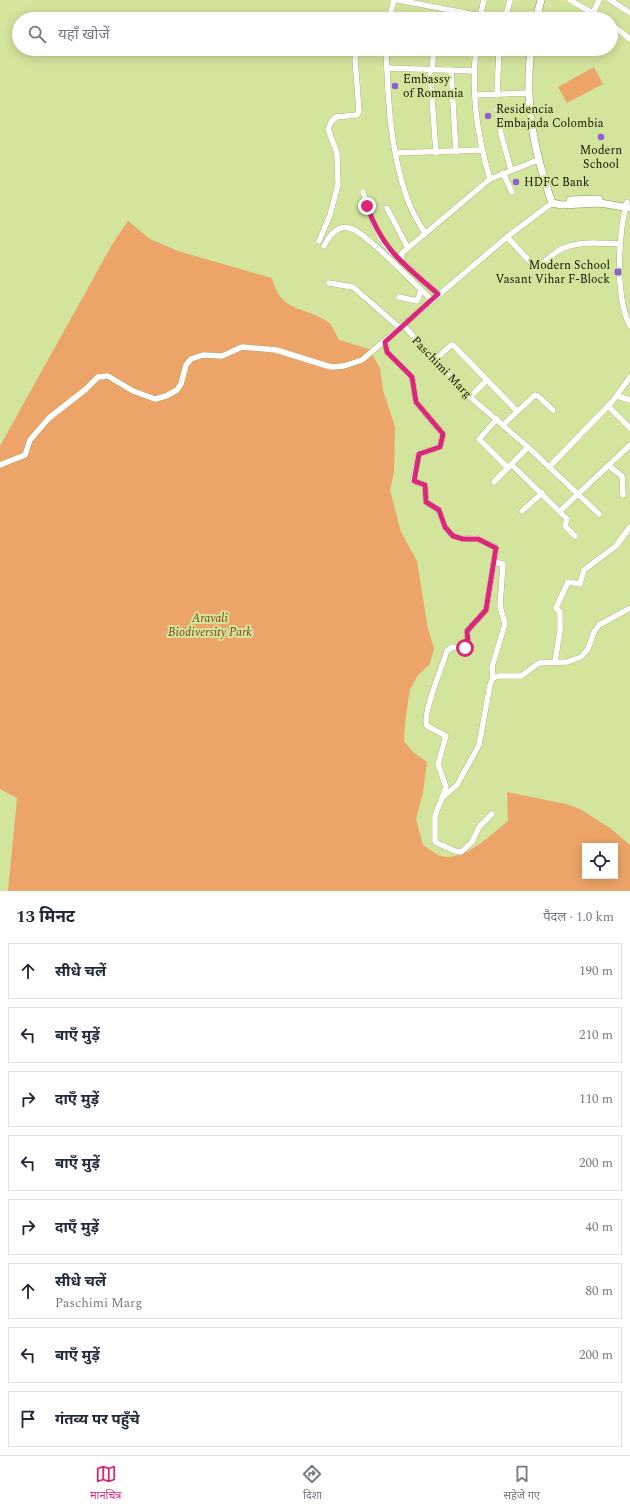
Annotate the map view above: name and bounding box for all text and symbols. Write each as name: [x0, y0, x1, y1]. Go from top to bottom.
search box: [12, 12, 618, 56]
icon: search: [26, 23, 48, 45]
text: यहाँ खोजें: [58, 23, 110, 46]
place label: Embassy of Romania: [403, 70, 464, 103]
marker: Embassy of Romania: [390, 81, 400, 91]
place label: Residencia Embajada Colombia: [496, 100, 604, 133]
marker: Residencia Embajada Colombia: [483, 111, 493, 121]
marker: Modern School: [596, 132, 606, 142]
place label: Modern School: [580, 141, 622, 174]
place label: HDFC Bank: [524, 173, 590, 192]
marker: HDFC Bank: [511, 177, 521, 187]
route end: [358, 197, 376, 215]
place label: Modern School Vasant Vihar F-Block: [495, 256, 610, 289]
marker: Modern School Vasant Vihar F-Block: [613, 267, 623, 277]
street label: Paschimi Marg: [407, 332, 476, 403]
park label: Aravali Biodiversity Park: [168, 609, 252, 642]
route start: [456, 639, 474, 657]
map controls: [582, 843, 618, 879]
button: locate: [582, 843, 618, 879]
text: 13 मिनट: [16, 904, 75, 930]
text: पैदल · 1.0 km: [543, 907, 614, 927]
icon: ahead: [17, 960, 39, 982]
text: सीधे चलें: [55, 960, 106, 983]
text: 190 m: [579, 961, 613, 981]
icon: left: [17, 1024, 39, 1046]
text: बाएँ मुड़ें: [55, 1024, 100, 1047]
text: 210 m: [579, 1025, 613, 1045]
icon: right: [17, 1088, 39, 1110]
text: दाएँ मुड़ें: [55, 1088, 99, 1111]
text: 110 m: [579, 1089, 613, 1109]
icon: left: [17, 1152, 39, 1174]
text: बाएँ मुड़ें: [55, 1152, 100, 1175]
text: 200 m: [579, 1153, 613, 1173]
icon: right: [17, 1216, 39, 1238]
text: दाएँ मुड़ें: [55, 1216, 99, 1239]
text: 40 m: [586, 1217, 613, 1237]
text: सीधे चलें: [55, 1270, 106, 1293]
icon: ahead: [17, 1280, 39, 1302]
text: 80 m: [586, 1281, 613, 1301]
text: Paschimi Marg: [55, 1293, 142, 1313]
icon: left: [17, 1344, 39, 1366]
text: बाएँ मुड़ें: [55, 1344, 100, 1367]
text: 200 m: [579, 1345, 613, 1365]
icon: arrive: [17, 1408, 39, 1430]
text: गंतव्य पर पहुँचे: [55, 1408, 140, 1431]
tab: मानचित्र: [90, 1463, 121, 1504]
tab: दिशा: [301, 1463, 323, 1504]
tab: सहेजे गए: [503, 1463, 540, 1504]

